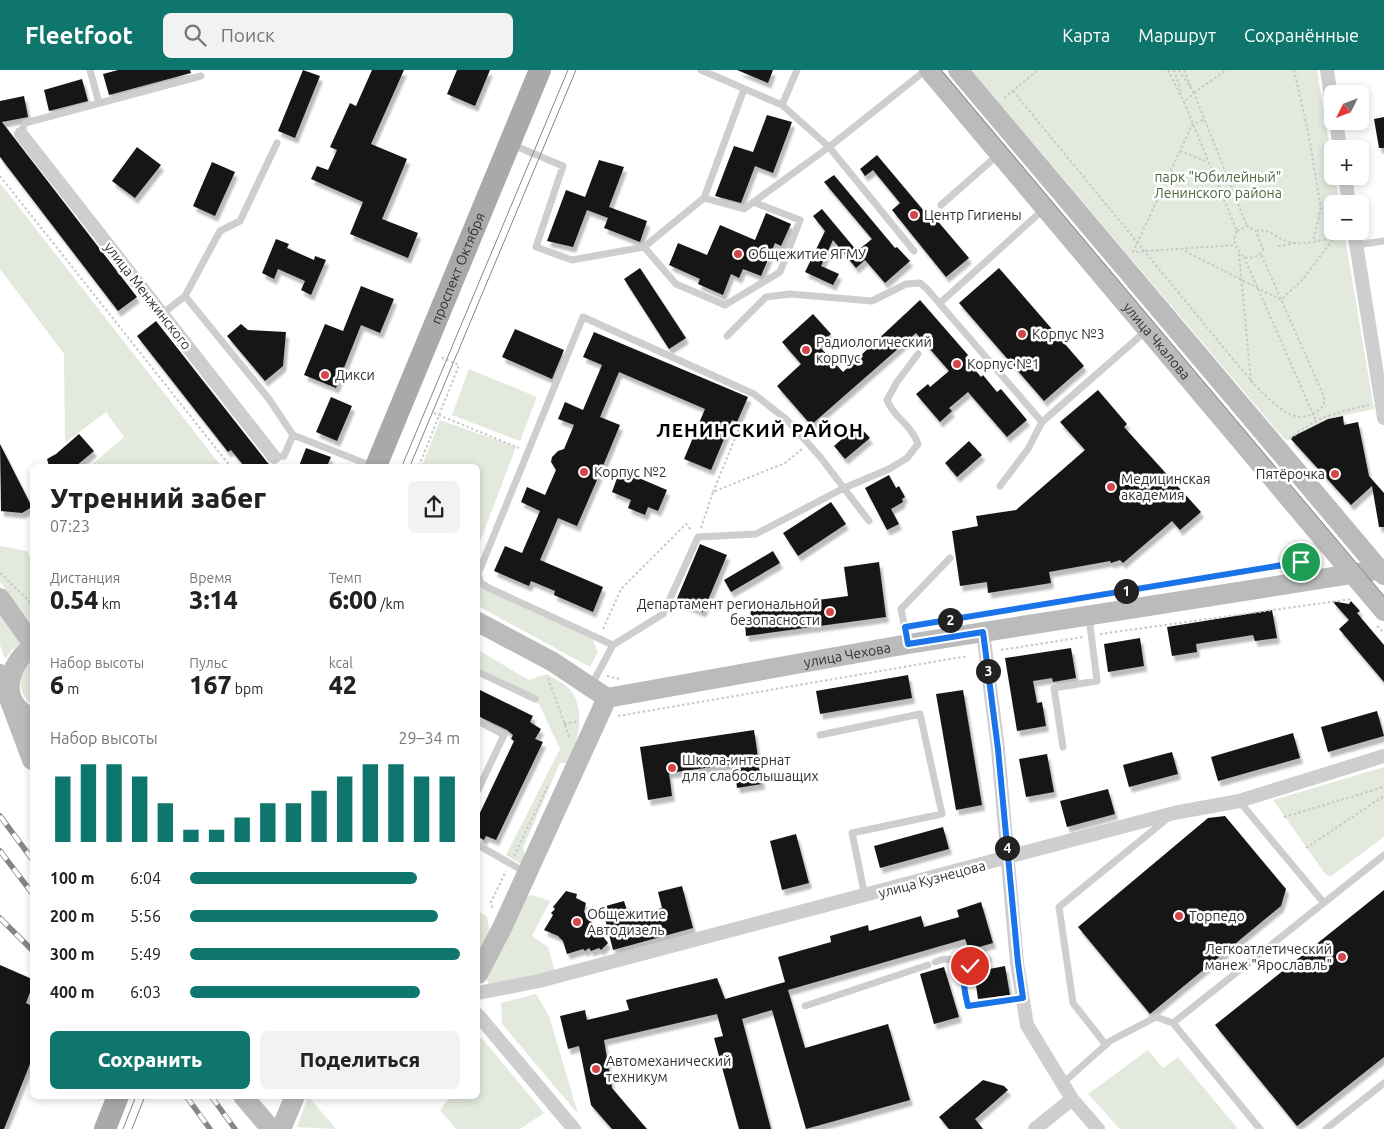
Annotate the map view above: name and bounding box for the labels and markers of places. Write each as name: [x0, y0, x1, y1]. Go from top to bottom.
place label: Центр Гигиены: [924, 207, 1022, 223]
marker: Центр Гигиены: [908, 209, 920, 221]
place label: Общежитие ЯГМУ: [748, 246, 866, 262]
marker: Общежитие ЯГМУ: [732, 248, 744, 260]
place label: Корпус №3: [1032, 326, 1105, 342]
marker: Корпус №3: [1016, 328, 1028, 340]
place label: Радиологический корпус: [816, 334, 932, 366]
marker: Радиологический корпус: [800, 344, 812, 356]
place label: Корпус №1: [967, 356, 1040, 372]
marker: Корпус №1: [951, 358, 963, 370]
place label: Дикси: [335, 367, 375, 383]
marker: Дикси: [319, 369, 331, 381]
place label: Корпус №2: [594, 464, 667, 480]
marker: Корпус №2: [578, 466, 590, 478]
place label: Пятёрочка: [1256, 466, 1325, 482]
marker: Пятёрочка: [1329, 468, 1341, 480]
place label: Медицинская академия: [1121, 471, 1210, 503]
marker: Медицинская академия: [1105, 481, 1117, 493]
pin: [1280, 541, 1322, 583]
pin: 1: [1114, 578, 1138, 604]
place label: Департамент региональной безопасности: [637, 596, 820, 628]
marker: Департамент региональной безопасности: [824, 606, 836, 618]
pin: 2: [938, 608, 962, 632]
pin: 3: [976, 658, 1000, 684]
place label: Школа-интернат для слабослышащих: [682, 752, 819, 784]
marker: Школа-интернат для слабослышащих: [666, 762, 678, 774]
pin: 4: [994, 836, 1020, 860]
place label: Общежитие Автодизель: [587, 906, 666, 938]
place label: Торпедо: [1189, 908, 1245, 924]
marker: Торпедо: [1173, 910, 1185, 922]
marker: Общежитие Автодизель: [571, 916, 583, 928]
place label: Легкоатлетический манеж "Ярославль": [1205, 941, 1332, 973]
pin: [949, 945, 991, 987]
marker: Легкоатлетический манеж "Ярославль": [1336, 951, 1348, 963]
place label: Автомеханический техникум: [606, 1053, 731, 1085]
marker: Автомеханический техникум: [590, 1063, 602, 1075]

